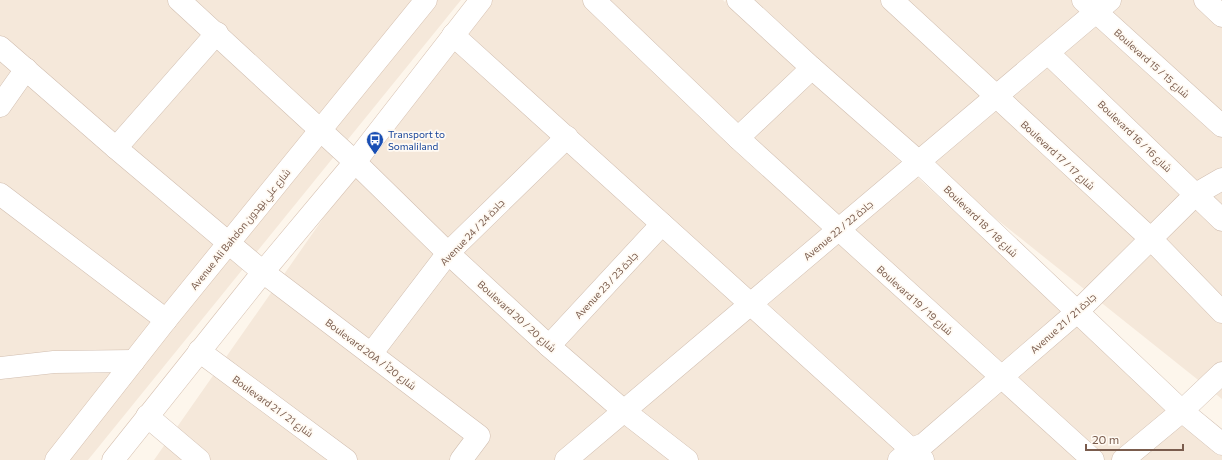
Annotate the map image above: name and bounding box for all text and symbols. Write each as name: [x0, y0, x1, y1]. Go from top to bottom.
street label: Boulevard 15 / شارع 15: [1111, 26, 1192, 101]
street label: Boulevard 16 / شارع 16: [1095, 98, 1174, 175]
street label: Boulevard 17 / شارع 17: [1018, 118, 1097, 193]
place label: Transport to Somaliland: [388, 128, 445, 152]
bus stop icon: Transport to Somaliland: [365, 130, 385, 155]
street label: Avenue Ali Bahdon شارع علي بهدون: [187, 166, 294, 293]
street label: Boulevard 18 / شارع 18: [941, 183, 1020, 260]
street label: Avenue 24 / جادة 24: [437, 196, 507, 268]
street label: Avenue 22 / جادة 22: [801, 198, 875, 262]
street label: Avenue 23 / جادة 23: [572, 249, 640, 321]
street label: Boulevard 19 / شارع 19: [874, 263, 955, 338]
street label: Boulevard 20 / شارع 20: [475, 278, 559, 355]
street label: Avenue 21 / جادة 21: [1028, 290, 1098, 356]
street label: Boulevard 20A / شارع 20أ: [323, 316, 419, 393]
street label: Boulevard 21 / شارع 21: [230, 373, 316, 440]
scale bar: [1086, 426, 1183, 452]
text: 20 m: [1092, 432, 1119, 446]

